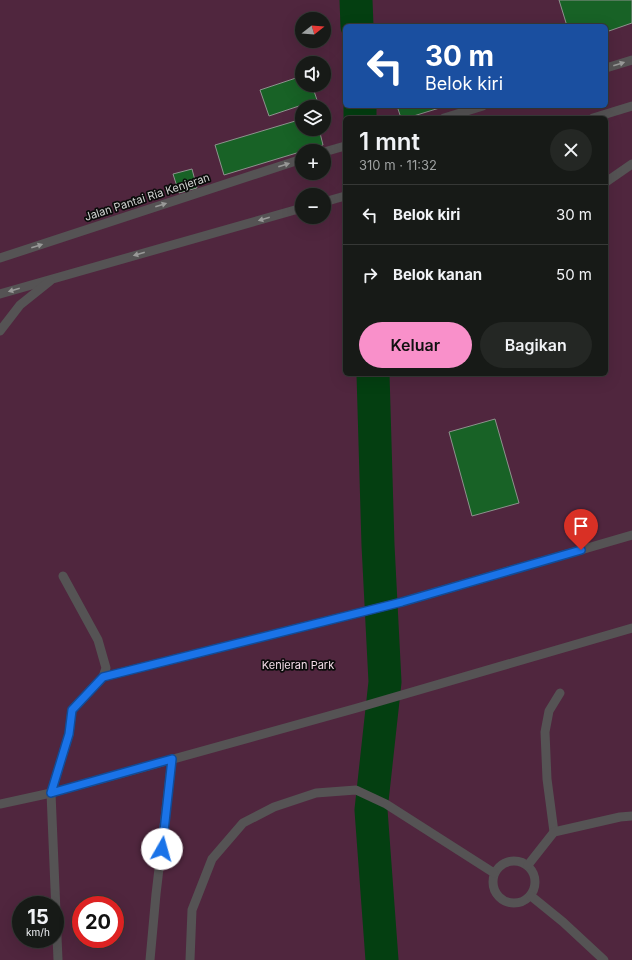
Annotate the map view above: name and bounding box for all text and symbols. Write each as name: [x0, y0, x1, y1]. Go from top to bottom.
north arrow: [295, 12, 331, 48]
map controls: [295, 12, 331, 224]
text: 30 m: [425, 39, 494, 73]
icon: left: [359, 40, 411, 92]
button: sound: [295, 56, 331, 92]
one-way arrow: [613, 61, 625, 67]
text: Belok kiri: [425, 73, 503, 94]
button: layers: [295, 100, 331, 136]
text: 1 mnt: [359, 127, 420, 156]
button: close: [550, 129, 592, 171]
button: +: [295, 144, 331, 180]
text: 310 m · 11:32: [359, 157, 437, 173]
one-way arrow: [278, 162, 290, 168]
street label: Jalan Pantai Ria Kenjeran: [83, 170, 211, 224]
button: −: [295, 188, 331, 224]
one-way arrow: [155, 202, 167, 208]
icon: left: [359, 204, 381, 226]
text: Belok kiri: [393, 205, 460, 224]
text: 30 m: [556, 205, 592, 224]
one-way arrow: [258, 216, 270, 222]
one-way arrow: [31, 243, 43, 249]
one-way arrow: [133, 251, 145, 257]
icon: right: [359, 264, 381, 286]
text: Belok kanan: [393, 265, 482, 284]
text: 50 m: [556, 265, 592, 284]
one-way arrow: [8, 287, 21, 293]
button: Keluar: [359, 322, 472, 368]
button: Bagikan: [480, 322, 592, 368]
pin: [564, 509, 598, 550]
icon: arrive: [570, 515, 592, 537]
park label: Kenjeran Park: [262, 658, 334, 672]
position arrow: [141, 828, 183, 870]
speed limit sign: 20: [72, 896, 124, 948]
text: 15: [27, 905, 49, 929]
text: km/h: [26, 926, 50, 938]

